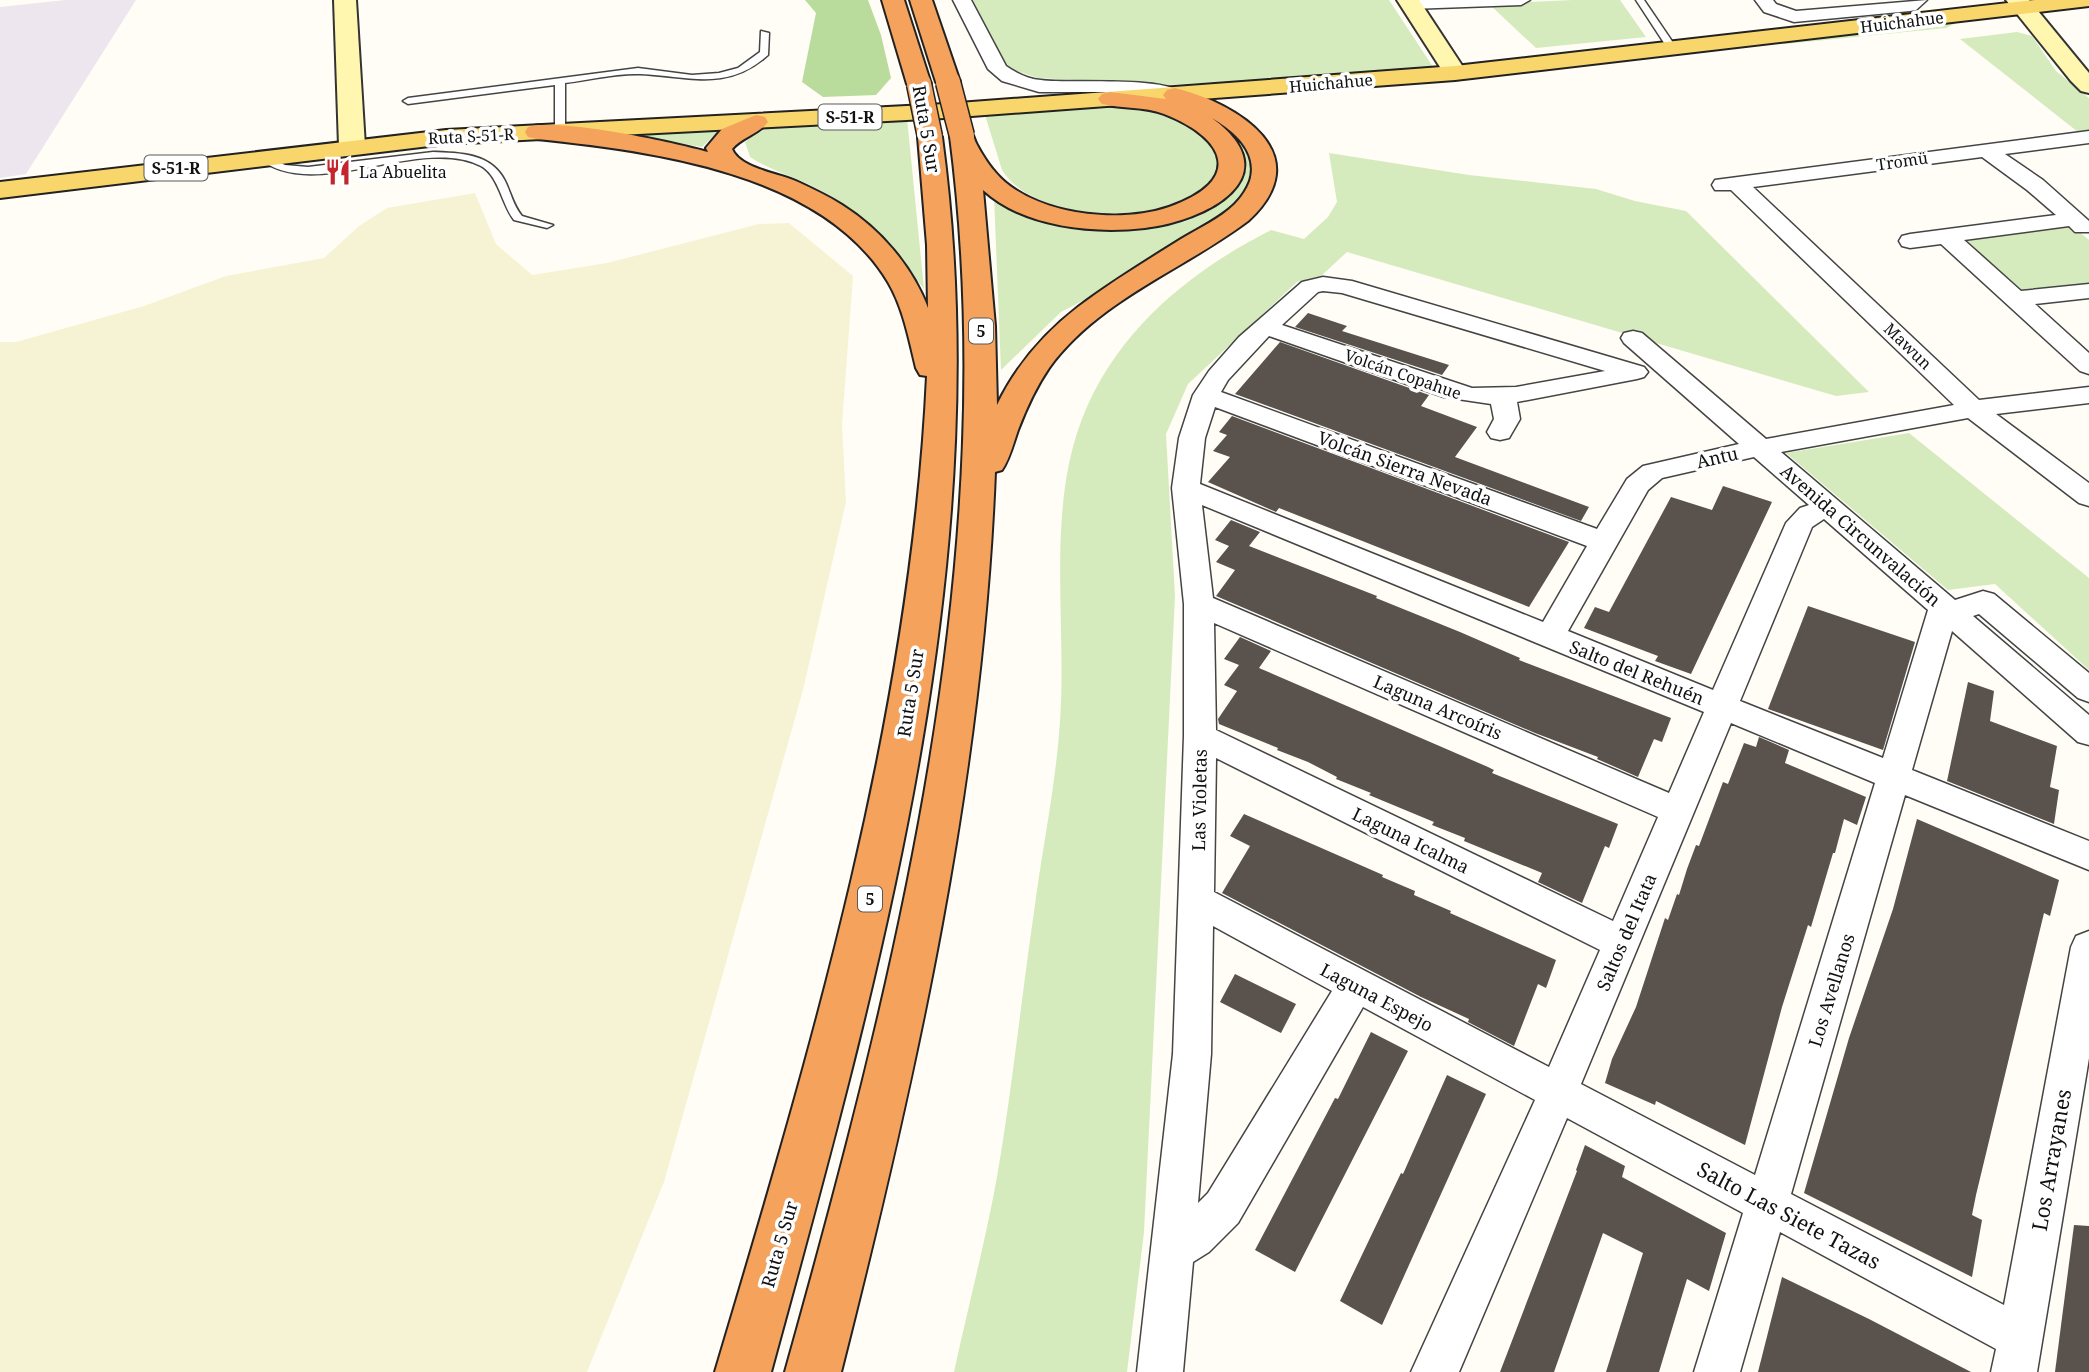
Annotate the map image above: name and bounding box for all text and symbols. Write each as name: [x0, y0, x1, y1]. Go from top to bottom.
street label: Huichahue: [1859, 6, 1945, 38]
street label: Huichahue: [1288, 68, 1374, 98]
street label: Ruta 5 Sur: [907, 83, 947, 175]
road number: S-51-R: [818, 105, 882, 130]
street label: Ruta S-51-R: [427, 123, 515, 149]
street label: Tromü: [1875, 146, 1929, 176]
road number: S-51-R: [144, 156, 208, 180]
restaurant icon: La Abuelita: [323, 157, 353, 187]
place label: La Abuelita: [359, 161, 447, 183]
road number: 5: [969, 318, 993, 344]
street label: Mawun: [1879, 318, 1937, 374]
street label: Volcán Copahue: [1342, 344, 1464, 404]
street label: Volcán Sierra Nevada: [1314, 425, 1496, 511]
street label: Antu: [1694, 440, 1741, 473]
street label: Avenida Circunvalación: [1776, 459, 1947, 612]
street label: Salto del Rehuén: [1566, 634, 1708, 710]
street label: Ruta 5 Sur: [891, 647, 929, 739]
street label: Laguna Arcoíris: [1370, 669, 1506, 745]
street label: Las Violetas: [1186, 749, 1212, 851]
street label: Laguna Icalma: [1349, 801, 1473, 879]
street label: Saltos del Itata: [1590, 870, 1662, 994]
road number: 5: [858, 886, 882, 911]
street label: Los Avellanos: [1802, 930, 1860, 1050]
street label: Laguna Espejo: [1316, 957, 1438, 1037]
street label: Los Arrayanes: [2025, 1087, 2077, 1233]
street label: Salto Las Siete Tazas: [1692, 1155, 1886, 1275]
street label: Ruta 5 Sur: [755, 1198, 803, 1290]

